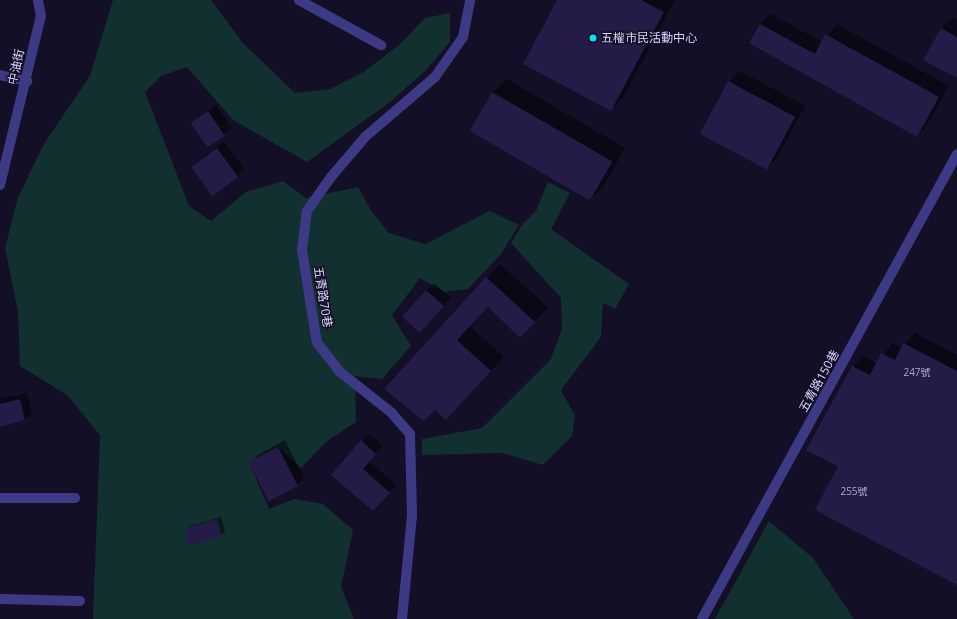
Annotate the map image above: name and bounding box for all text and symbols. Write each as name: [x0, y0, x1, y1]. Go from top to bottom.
place label: 五權市民活動中心: [601, 31, 697, 45]
marker: 五權市民活動中心: [588, 33, 598, 43]
street label: 中油街: [5, 48, 27, 86]
street label: 五青路70巷: [311, 265, 335, 329]
street label: 五青路150巷: [796, 348, 842, 414]
house number: 247號: [903, 367, 931, 379]
house number: 255號: [840, 486, 868, 498]

